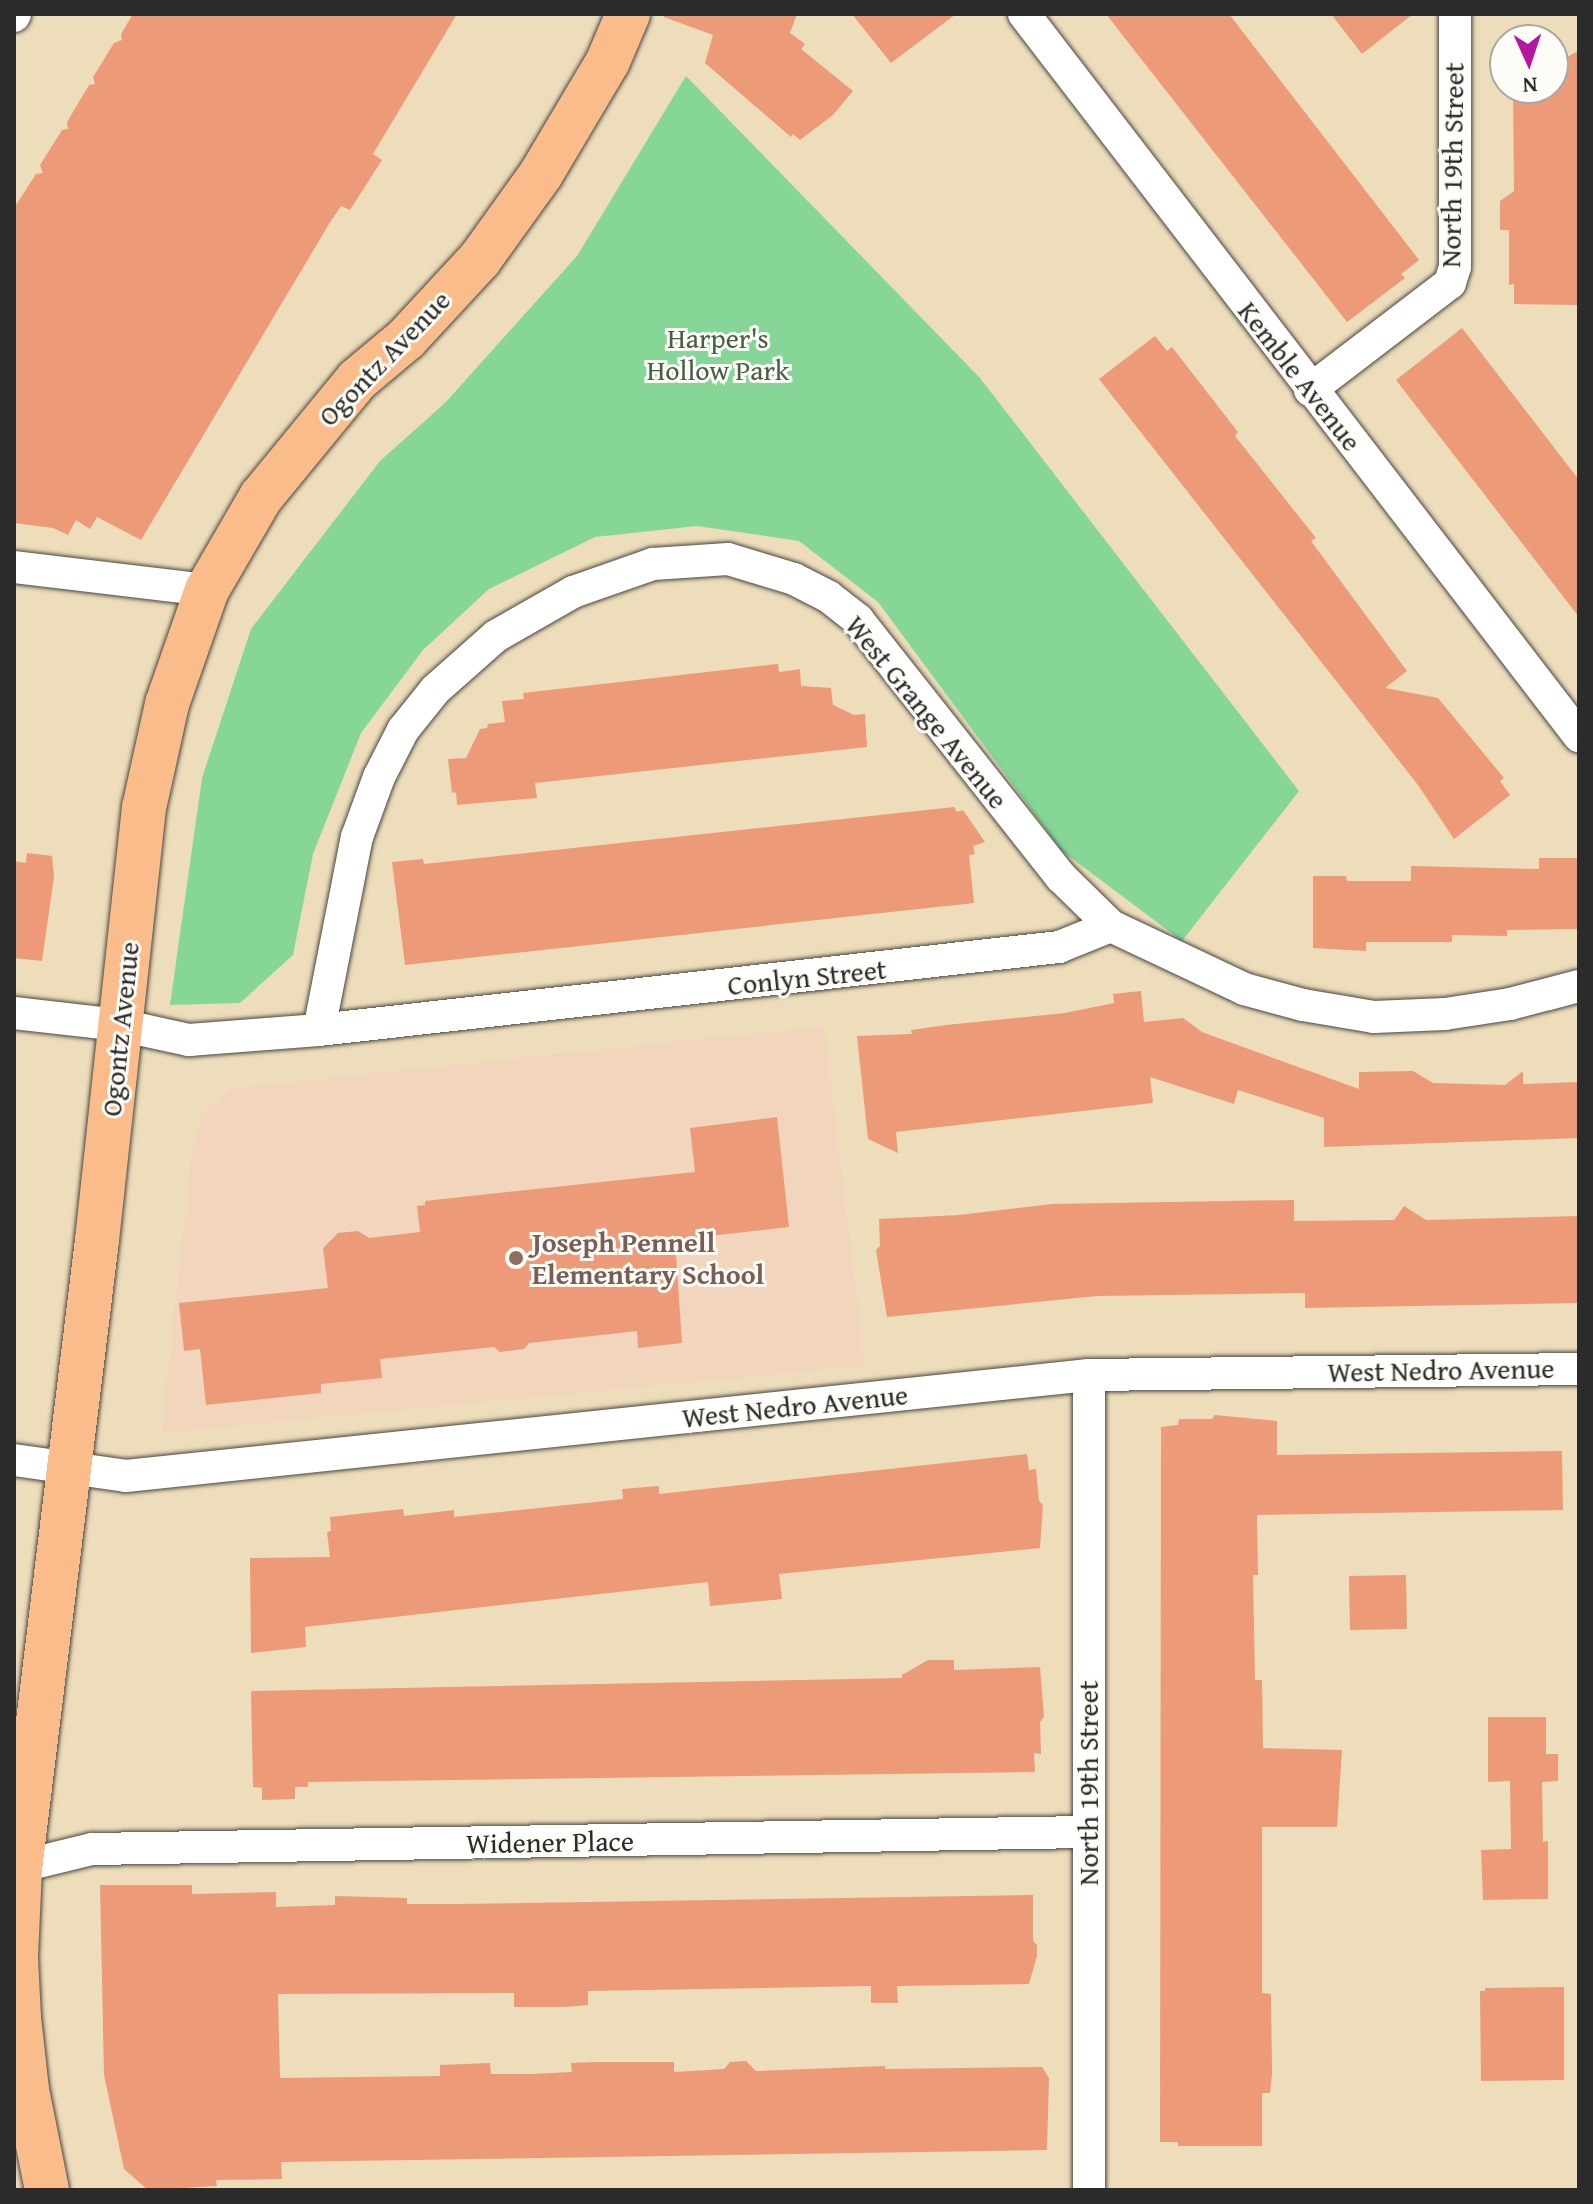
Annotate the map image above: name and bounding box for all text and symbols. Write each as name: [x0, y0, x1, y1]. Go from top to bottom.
north arrow: [1489, 24, 1569, 104]
street label: North 19th Street: [1433, 62, 1471, 268]
text: N: [1522, 70, 1538, 102]
street label: Ogontz Avenue: [311, 283, 457, 433]
street label: Kemble Avenue: [1231, 295, 1369, 457]
park label: Harper's Hollow Park: [647, 321, 789, 387]
street label: West Grange Avenue: [839, 609, 1015, 815]
street label: Ogontz Avenue: [94, 940, 146, 1118]
street label: Conlyn Street: [726, 952, 888, 1002]
place label: Joseph Pennell Elementary School: [532, 1225, 764, 1291]
marker: Joseph Pennell Elementary School: [507, 1249, 525, 1267]
street label: West Nedro Avenue: [1327, 1351, 1555, 1389]
street label: West Nedro Avenue: [680, 1377, 910, 1435]
street label: North 19th Street: [1071, 1680, 1105, 1886]
street label: Widener Place: [466, 1824, 634, 1860]

